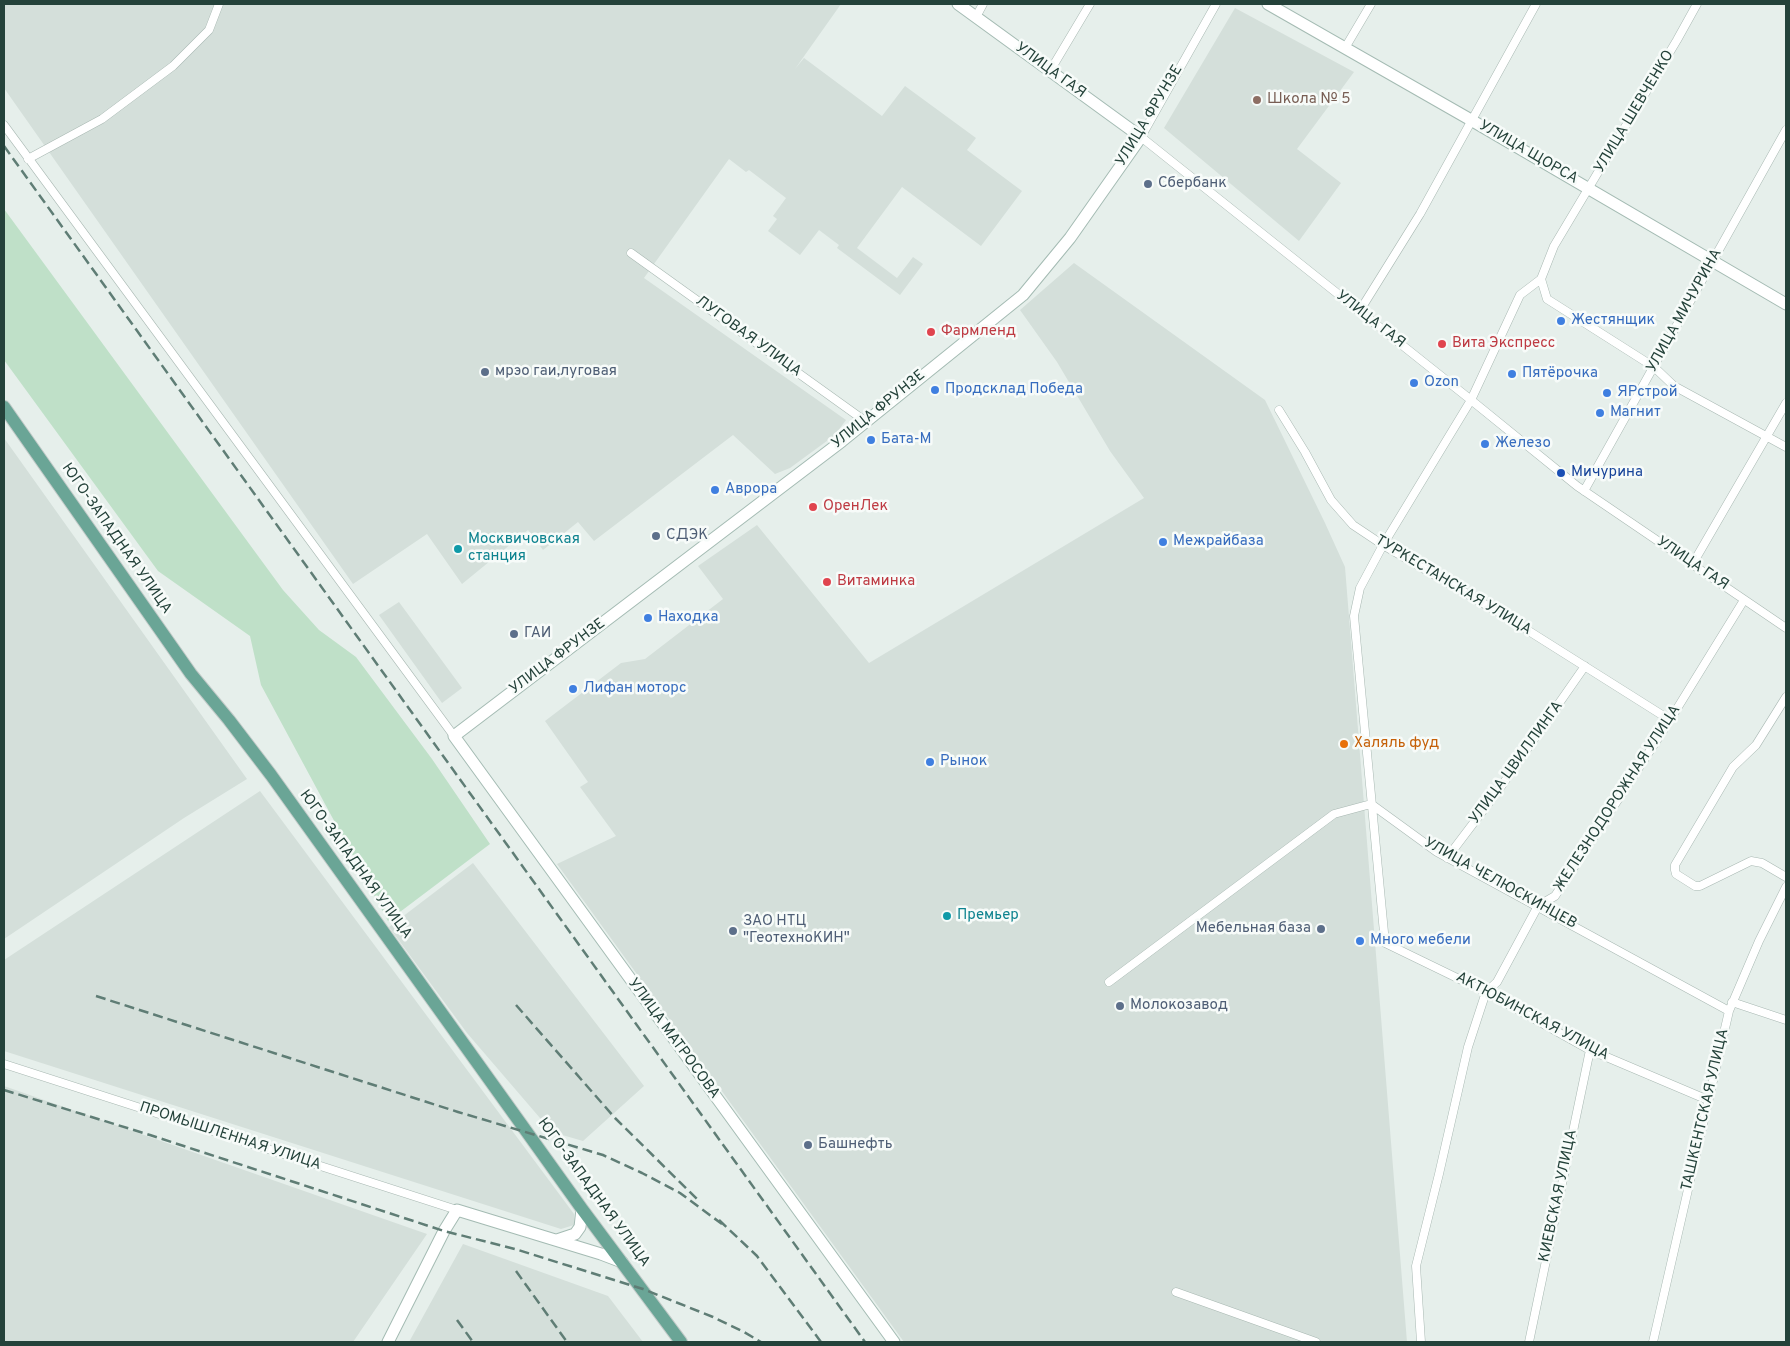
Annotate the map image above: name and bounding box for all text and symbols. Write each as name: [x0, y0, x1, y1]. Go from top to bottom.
street label: УЛИЦА ГАЯ: [1011, 39, 1089, 103]
street label: УЛИЦА ШЕВЧЕНКО: [1591, 48, 1679, 176]
street label: УЛИЦА ФРУНЗЕ: [1113, 62, 1187, 170]
place label: Школа № 5: [1267, 91, 1351, 109]
marker: Школа № 5: [1251, 94, 1263, 106]
street label: УЛИЦА ЩОРСА: [1475, 117, 1581, 189]
place label: Сбербанк: [1158, 175, 1227, 193]
marker: Сбербанк: [1142, 178, 1154, 190]
street label: УЛИЦА МИЧУРИНА: [1644, 246, 1726, 376]
street label: УЛИЦА ГАЯ: [1332, 287, 1408, 353]
street label: ЛУГОВАЯ УЛИЦА: [692, 293, 804, 381]
place label: Жестянщик: [1571, 312, 1655, 330]
marker: Жестянщик: [1555, 315, 1567, 327]
place label: Фармленд: [941, 323, 1016, 341]
marker: Фармленд: [925, 326, 937, 338]
place label: Вита Экспресс: [1452, 335, 1555, 353]
marker: Вита Экспресс: [1436, 338, 1448, 350]
place label: мрэо гаи,луговая: [495, 363, 617, 381]
place label: Пятёрочка: [1522, 365, 1598, 383]
marker: мрэо гаи,луговая: [479, 366, 491, 378]
street label: УЛИЦА ФРУНЗЕ: [829, 367, 929, 453]
marker: Пятёрочка: [1506, 368, 1518, 380]
place label: Ozon: [1424, 374, 1459, 392]
marker: Ozon: [1408, 377, 1420, 389]
place label: Продсклад Победа: [945, 381, 1083, 399]
marker: Продсклад Победа: [929, 384, 941, 396]
place label: ЯРстрой: [1617, 384, 1678, 402]
marker: ЯРстрой: [1601, 387, 1613, 399]
place label: Магнит: [1610, 404, 1661, 422]
marker: Магнит: [1594, 407, 1606, 419]
place label: Бата-М: [881, 431, 932, 449]
marker: Бата-М: [865, 434, 877, 446]
place label: Железо: [1495, 435, 1551, 453]
marker: Железо: [1479, 438, 1491, 450]
street label: ЮГО-ЗАПАДНАЯ УЛИЦА: [57, 460, 175, 618]
place label: Мичурина: [1571, 464, 1643, 482]
marker: Мичурина: [1555, 467, 1567, 479]
place label: Аврора: [725, 481, 777, 499]
marker: Аврора: [709, 484, 721, 496]
place label: ОренЛек: [823, 498, 888, 516]
marker: ОренЛек: [807, 501, 819, 513]
place label: СДЭК: [666, 527, 708, 545]
marker: СДЭК: [650, 530, 662, 542]
place label: Москвичовская станция: [468, 531, 580, 566]
street label: ТУРКЕСТАНСКАЯ УЛИЦА: [1372, 532, 1534, 640]
place label: Межрайбаза: [1173, 533, 1264, 551]
street label: УЛИЦА ГАЯ: [1653, 533, 1731, 595]
marker: Межрайбаза: [1157, 536, 1169, 548]
marker: Москвичовская станция: [452, 543, 464, 555]
place label: Витаминка: [837, 573, 915, 591]
marker: Витаминка: [821, 576, 833, 588]
place label: Находка: [658, 609, 718, 627]
marker: Находка: [642, 612, 654, 624]
street label: УЛИЦА ФРУНЗЕ: [507, 615, 609, 699]
place label: ГАИ: [524, 625, 551, 643]
marker: ГАИ: [508, 628, 520, 640]
place label: Лифан моторс: [583, 680, 686, 698]
marker: Лифан моторс: [567, 683, 579, 695]
street label: УЛИЦА ЦВИЛЛИНГА: [1466, 698, 1568, 828]
street label: ЖЕЛЕЗНОДОРОЖНАЯ УЛИЦА: [1551, 702, 1685, 896]
place label: Халяль фуд: [1354, 735, 1439, 753]
marker: Халяль фуд: [1338, 738, 1350, 750]
place label: Рынок: [940, 753, 987, 771]
marker: Рынок: [924, 756, 936, 768]
street label: ЮГО-ЗАПАДНАЯ УЛИЦА: [295, 787, 415, 943]
street label: УЛИЦА ЧЕЛЮСКИНЦЕВ: [1420, 834, 1580, 934]
place label: Премьер: [957, 907, 1019, 925]
marker: Премьер: [941, 910, 953, 922]
place label: ЗАО НТЦ "ГеотехноКИН": [743, 913, 850, 948]
place label: Мебельная база: [1196, 920, 1311, 938]
marker: Мебельная база: [1315, 923, 1327, 935]
marker: ЗАО НТЦ "ГеотехноКИН": [727, 925, 739, 937]
place label: Много мебели: [1370, 932, 1471, 950]
marker: Много мебели: [1354, 935, 1366, 947]
street label: АКТЮБИНСКАЯ УЛИЦА: [1452, 969, 1612, 1065]
street label: УЛИЦА МАТРОСОВА: [623, 975, 723, 1103]
place label: Молокозавод: [1130, 997, 1228, 1015]
marker: Молокозавод: [1114, 1000, 1126, 1012]
street label: ТАШКЕНТСКАЯ УЛИЦА: [1679, 1027, 1733, 1193]
street label: ПРОМЫШЛЕННАЯ УЛИЦА: [137, 1099, 323, 1175]
street label: ЮГО-ЗАПАДНАЯ УЛИЦА: [533, 1115, 653, 1271]
street label: КИЕВСКАЯ УЛИЦА: [1536, 1128, 1582, 1264]
place label: Башнефть: [818, 1136, 892, 1154]
marker: Башнефть: [802, 1139, 814, 1151]

